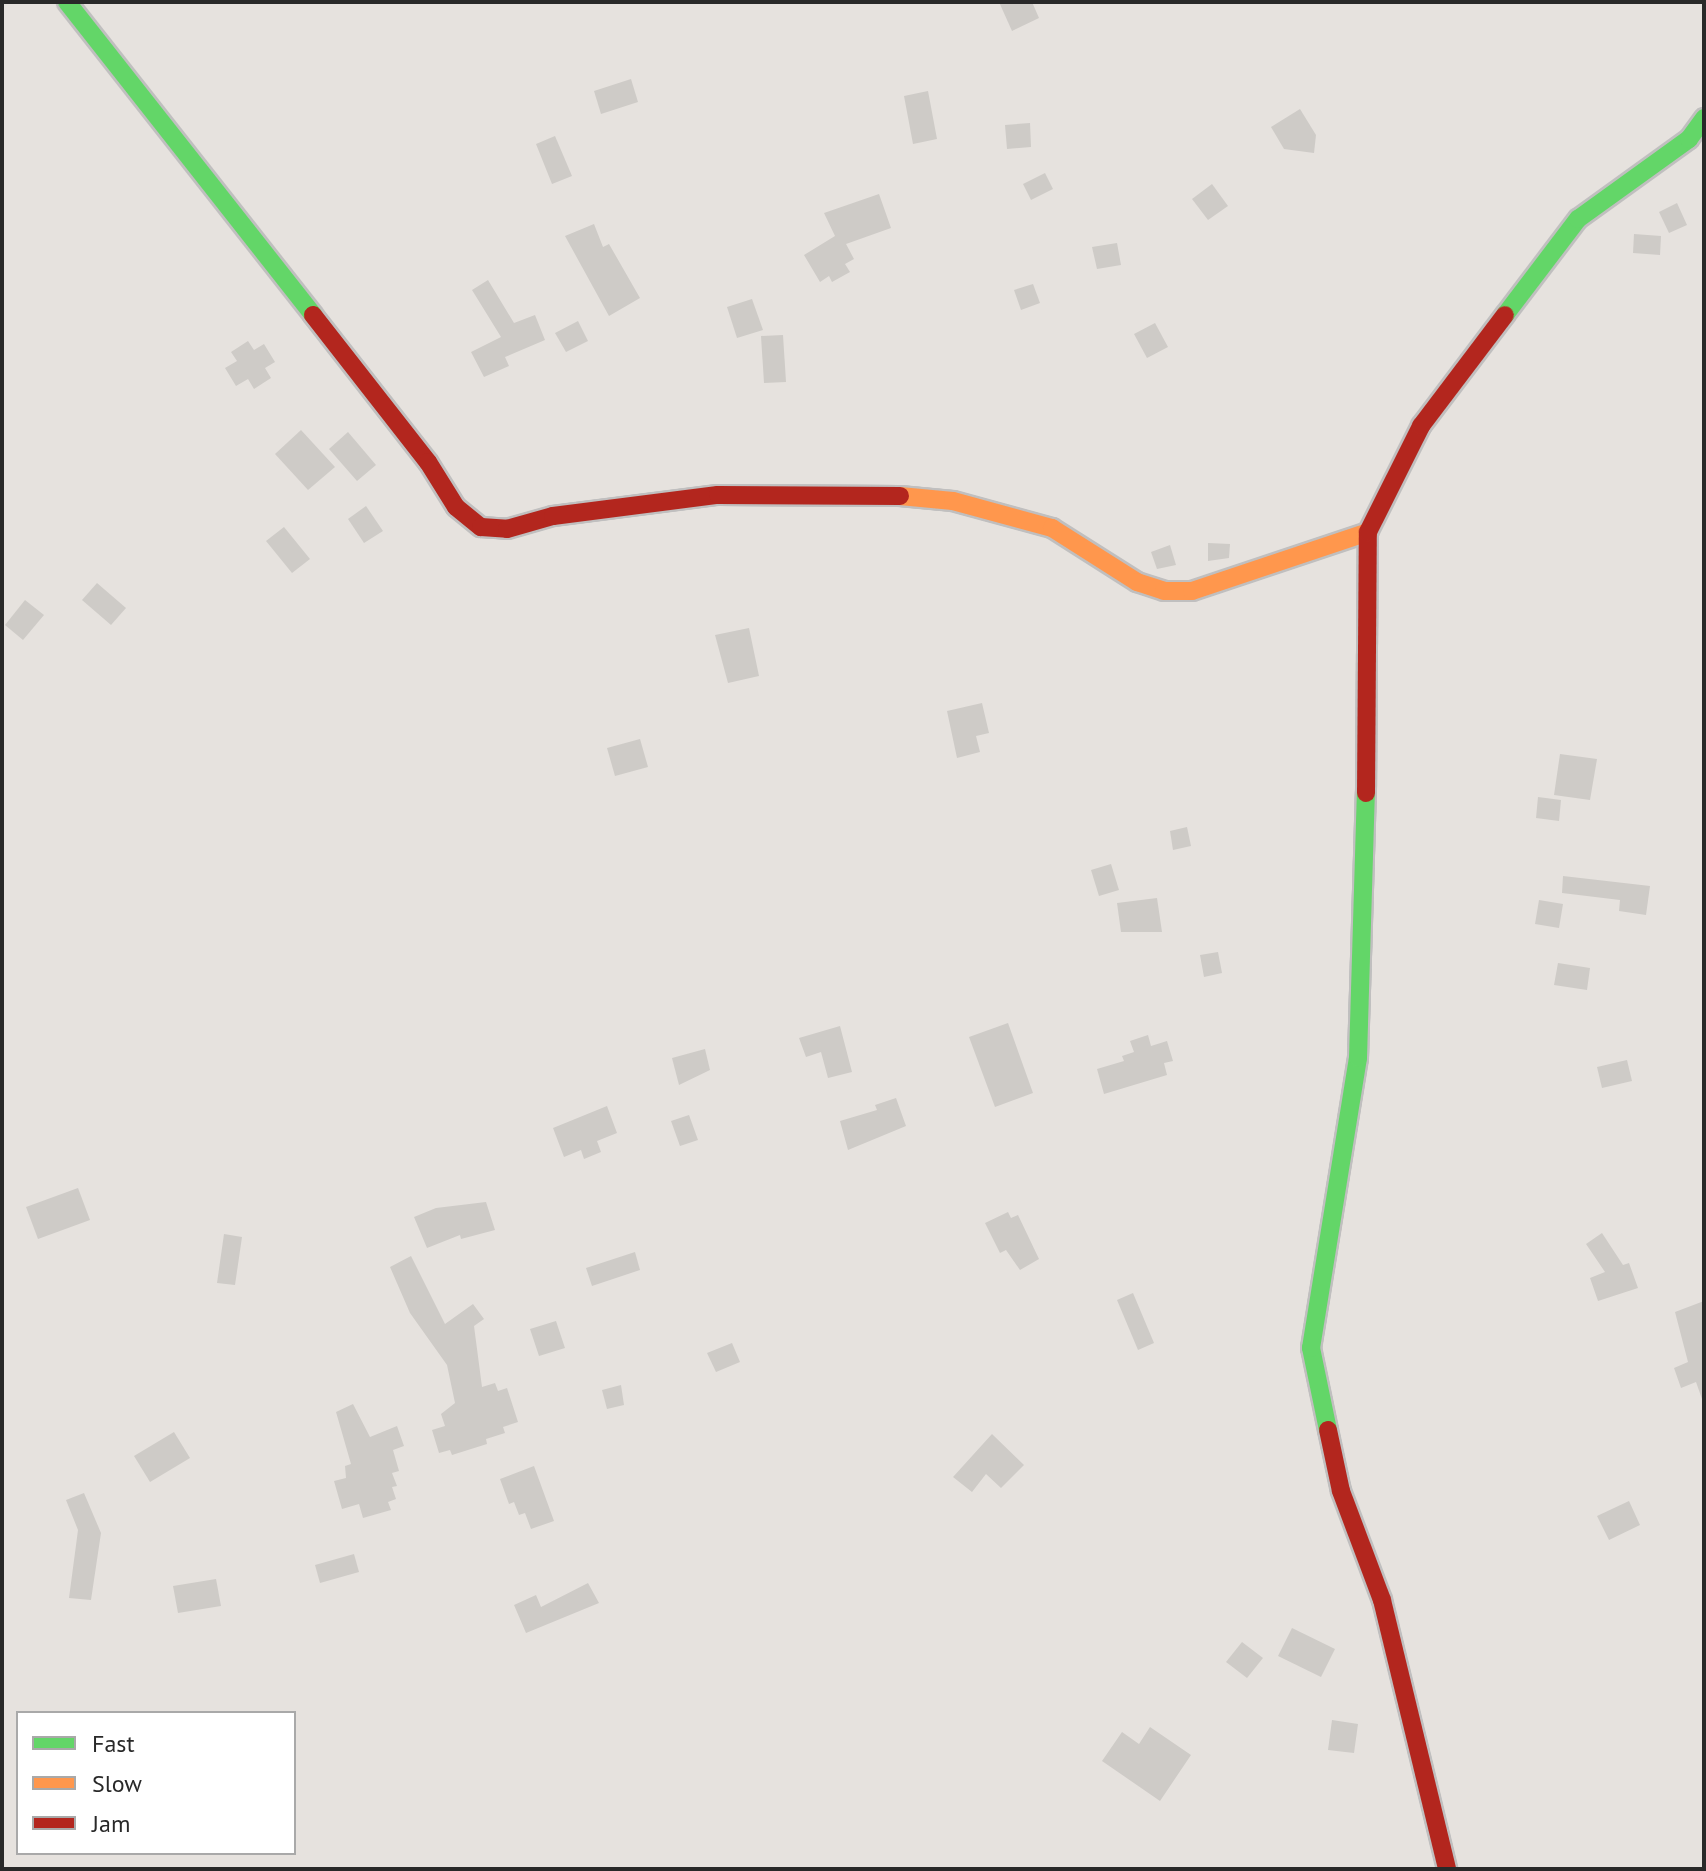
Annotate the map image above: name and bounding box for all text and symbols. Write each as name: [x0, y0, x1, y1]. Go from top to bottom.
legend: [16, 1711, 296, 1855]
text: Fast: [92, 1728, 135, 1759]
text: Slow: [92, 1768, 142, 1799]
text: Jam: [92, 1808, 130, 1839]

